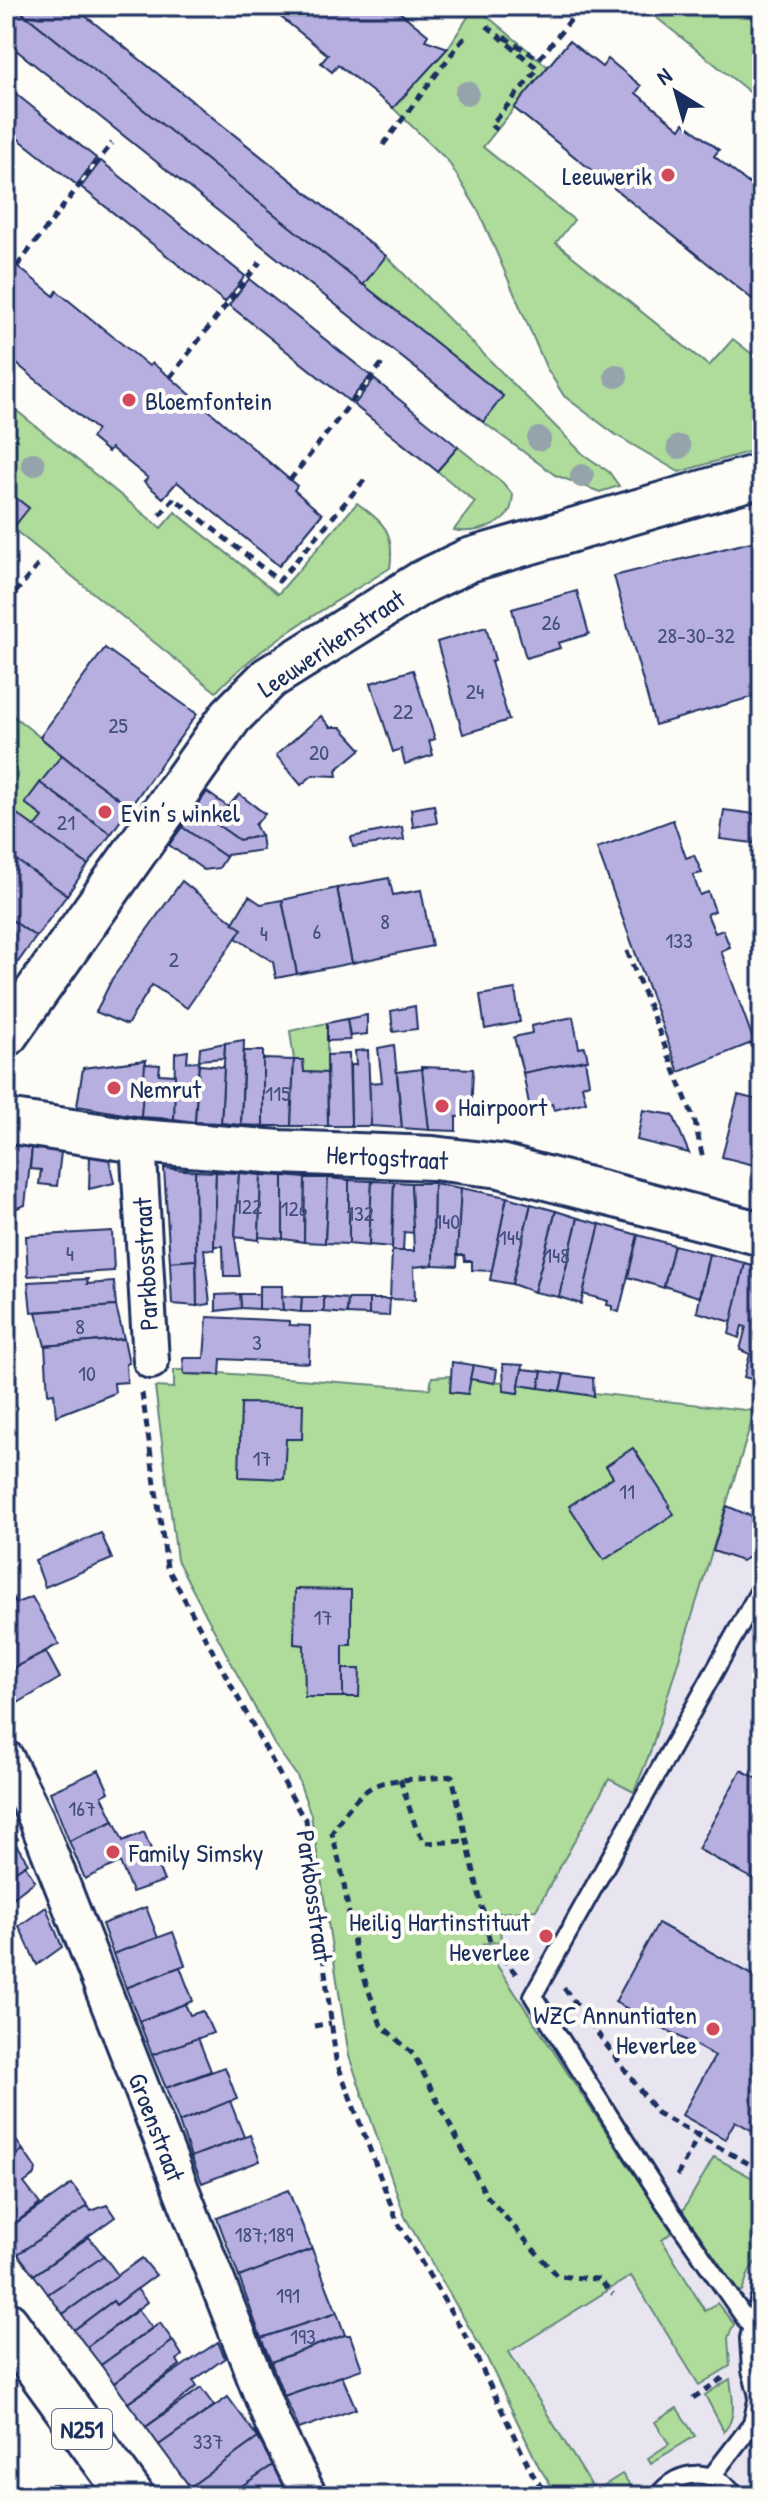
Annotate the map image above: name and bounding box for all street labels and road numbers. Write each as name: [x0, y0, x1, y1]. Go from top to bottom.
street label: Leeuwerikenstraat: [251, 580, 412, 705]
street label: Hertogstraat: [325, 1136, 450, 1178]
street label: Parkbosstraat: [124, 1196, 166, 1331]
street label: Parkbosstraat: [288, 1828, 342, 1965]
street label: Groenstraat: [120, 2068, 194, 2187]
road number: N251: [52, 2409, 112, 2449]

